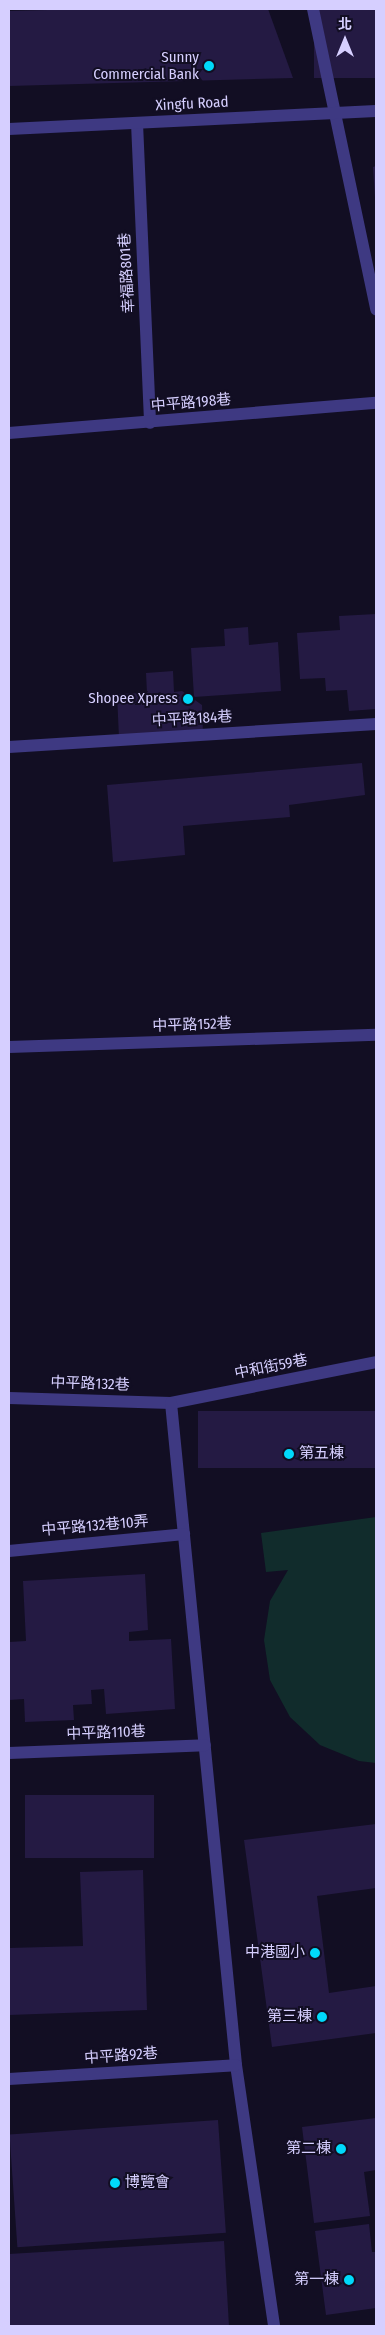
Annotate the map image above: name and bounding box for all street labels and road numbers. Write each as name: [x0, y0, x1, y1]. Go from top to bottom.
street label: Xingfu Road: [155, 93, 229, 115]
street label: 幸福路801巷: [116, 232, 138, 314]
street label: 中平路198巷: [150, 391, 232, 415]
street label: 中平路184巷: [151, 708, 233, 730]
street label: 中平路152巷: [152, 1015, 232, 1035]
street label: 中和街59巷: [233, 1351, 309, 1383]
street label: 中平路132巷: [50, 1374, 130, 1394]
street label: 中平路132巷10弄: [41, 1512, 149, 1540]
street label: 中平路110巷: [66, 1723, 146, 1743]
street label: 中平路92巷: [84, 2044, 158, 2068]

